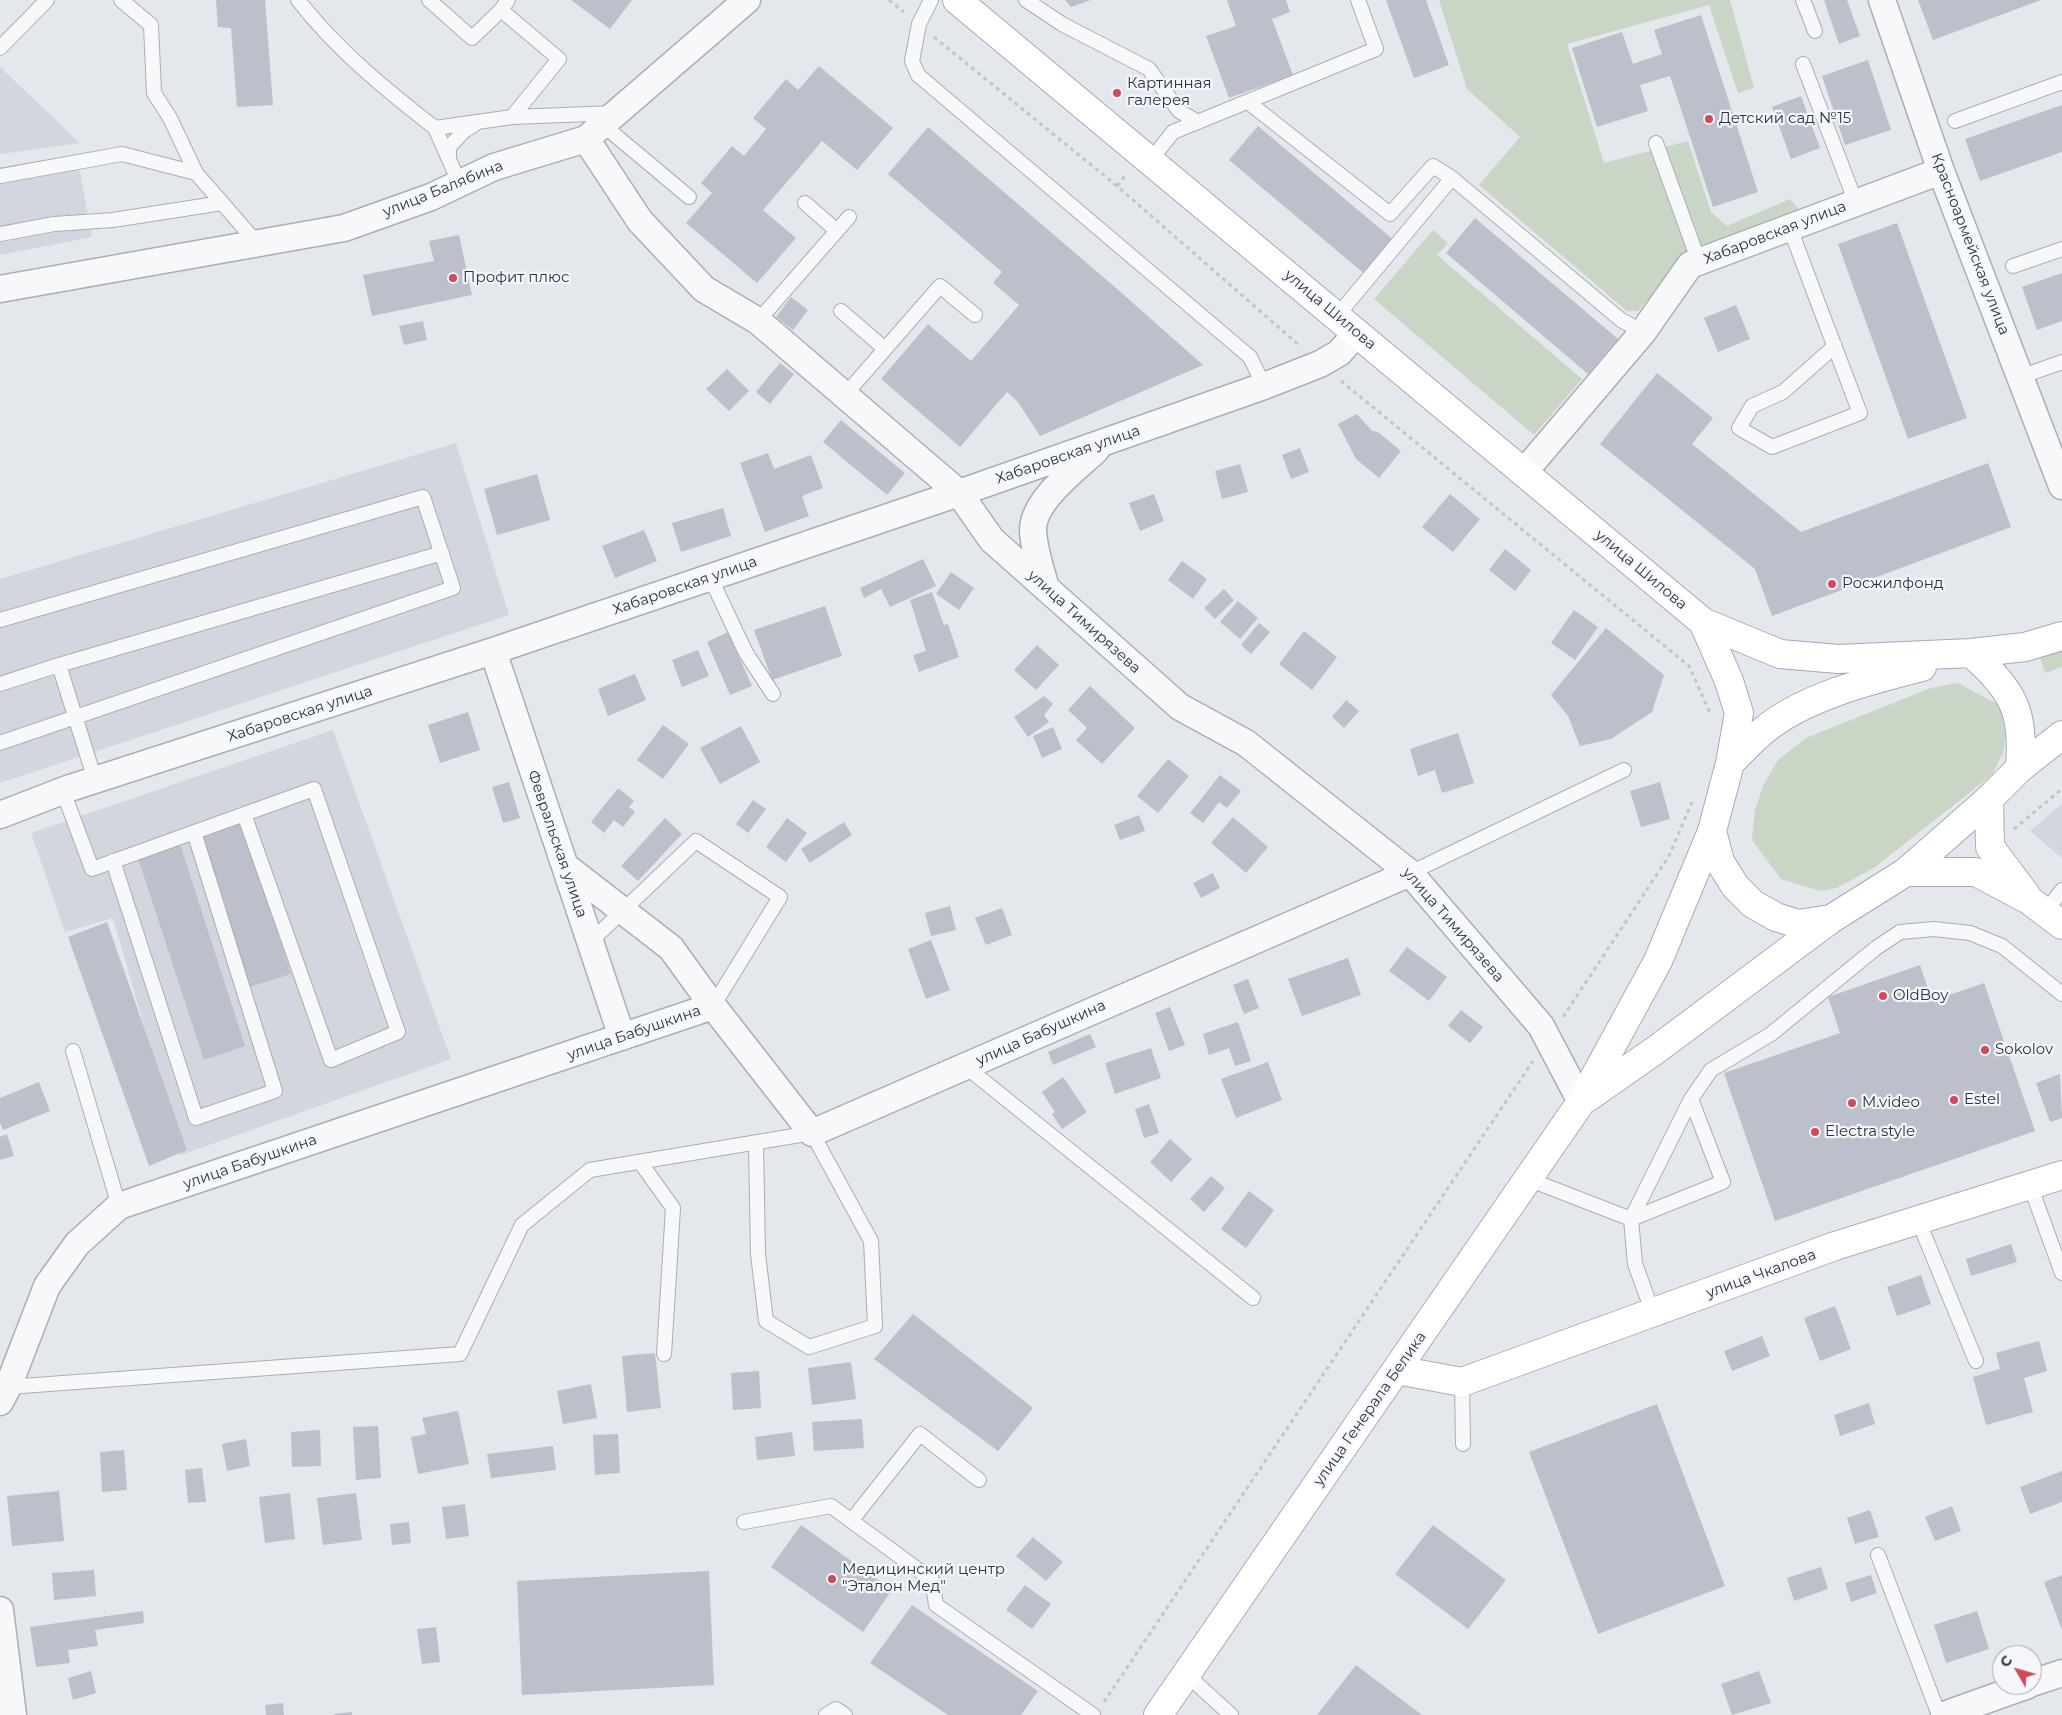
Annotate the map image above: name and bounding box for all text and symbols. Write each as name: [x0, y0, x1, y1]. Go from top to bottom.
place label: Картинная галерея: [1127, 75, 1212, 110]
marker: Картинная галерея: [1111, 87, 1123, 99]
place label: Детский сад №15: [1719, 110, 1851, 128]
marker: Детский сад №15: [1703, 113, 1715, 125]
street label: Красноармейская улица: [1927, 150, 2013, 338]
street label: улица Балябина: [380, 157, 506, 221]
street label: Хабаровская улица: [1701, 197, 1849, 269]
street label: улица Шилова: [1280, 266, 1380, 354]
place label: Профит плюс: [463, 269, 569, 287]
marker: Профит плюс: [447, 272, 459, 284]
street label: Хабаровская улица: [994, 422, 1142, 488]
street label: улица Шилова: [1591, 526, 1691, 614]
street label: Хабаровская улица: [611, 553, 759, 619]
street label: улица Тимирязева: [1024, 566, 1144, 678]
place label: Росжилфонд: [1842, 575, 1944, 593]
marker: Росжилфонд: [1826, 578, 1838, 590]
street label: Хабаровская улица: [225, 682, 375, 746]
street label: Февральская улица: [523, 768, 591, 920]
street label: улица Тимирязева: [1398, 864, 1508, 986]
place label: OldBoy: [1893, 987, 1948, 1005]
marker: OldBoy: [1877, 990, 1889, 1002]
street label: улица Бабушкина: [973, 996, 1109, 1070]
street label: улица Бабушкина: [565, 1002, 703, 1064]
place label: Sokolov: [1995, 1041, 2053, 1059]
marker: Sokolov: [1979, 1044, 1991, 1056]
place label: Estel: [1964, 1091, 2000, 1109]
place label: M.video: [1862, 1094, 1920, 1112]
marker: Estel: [1948, 1094, 1960, 1106]
marker: M.video: [1846, 1097, 1858, 1109]
place label: Electra style: [1825, 1123, 1915, 1141]
marker: Electra style: [1809, 1126, 1821, 1138]
street label: улица Бабушкина: [181, 1131, 319, 1193]
street label: улица Чкалова: [1704, 1246, 1818, 1302]
street label: улица Генерала Белика: [1310, 1328, 1430, 1490]
place label: Медицинский центр "Эталон Мед": [842, 1561, 1005, 1596]
marker: Медицинский центр "Эталон Мед": [826, 1573, 838, 1585]
north arrow: [1992, 1645, 2042, 1695]
text: С: [1996, 1652, 2016, 1671]

